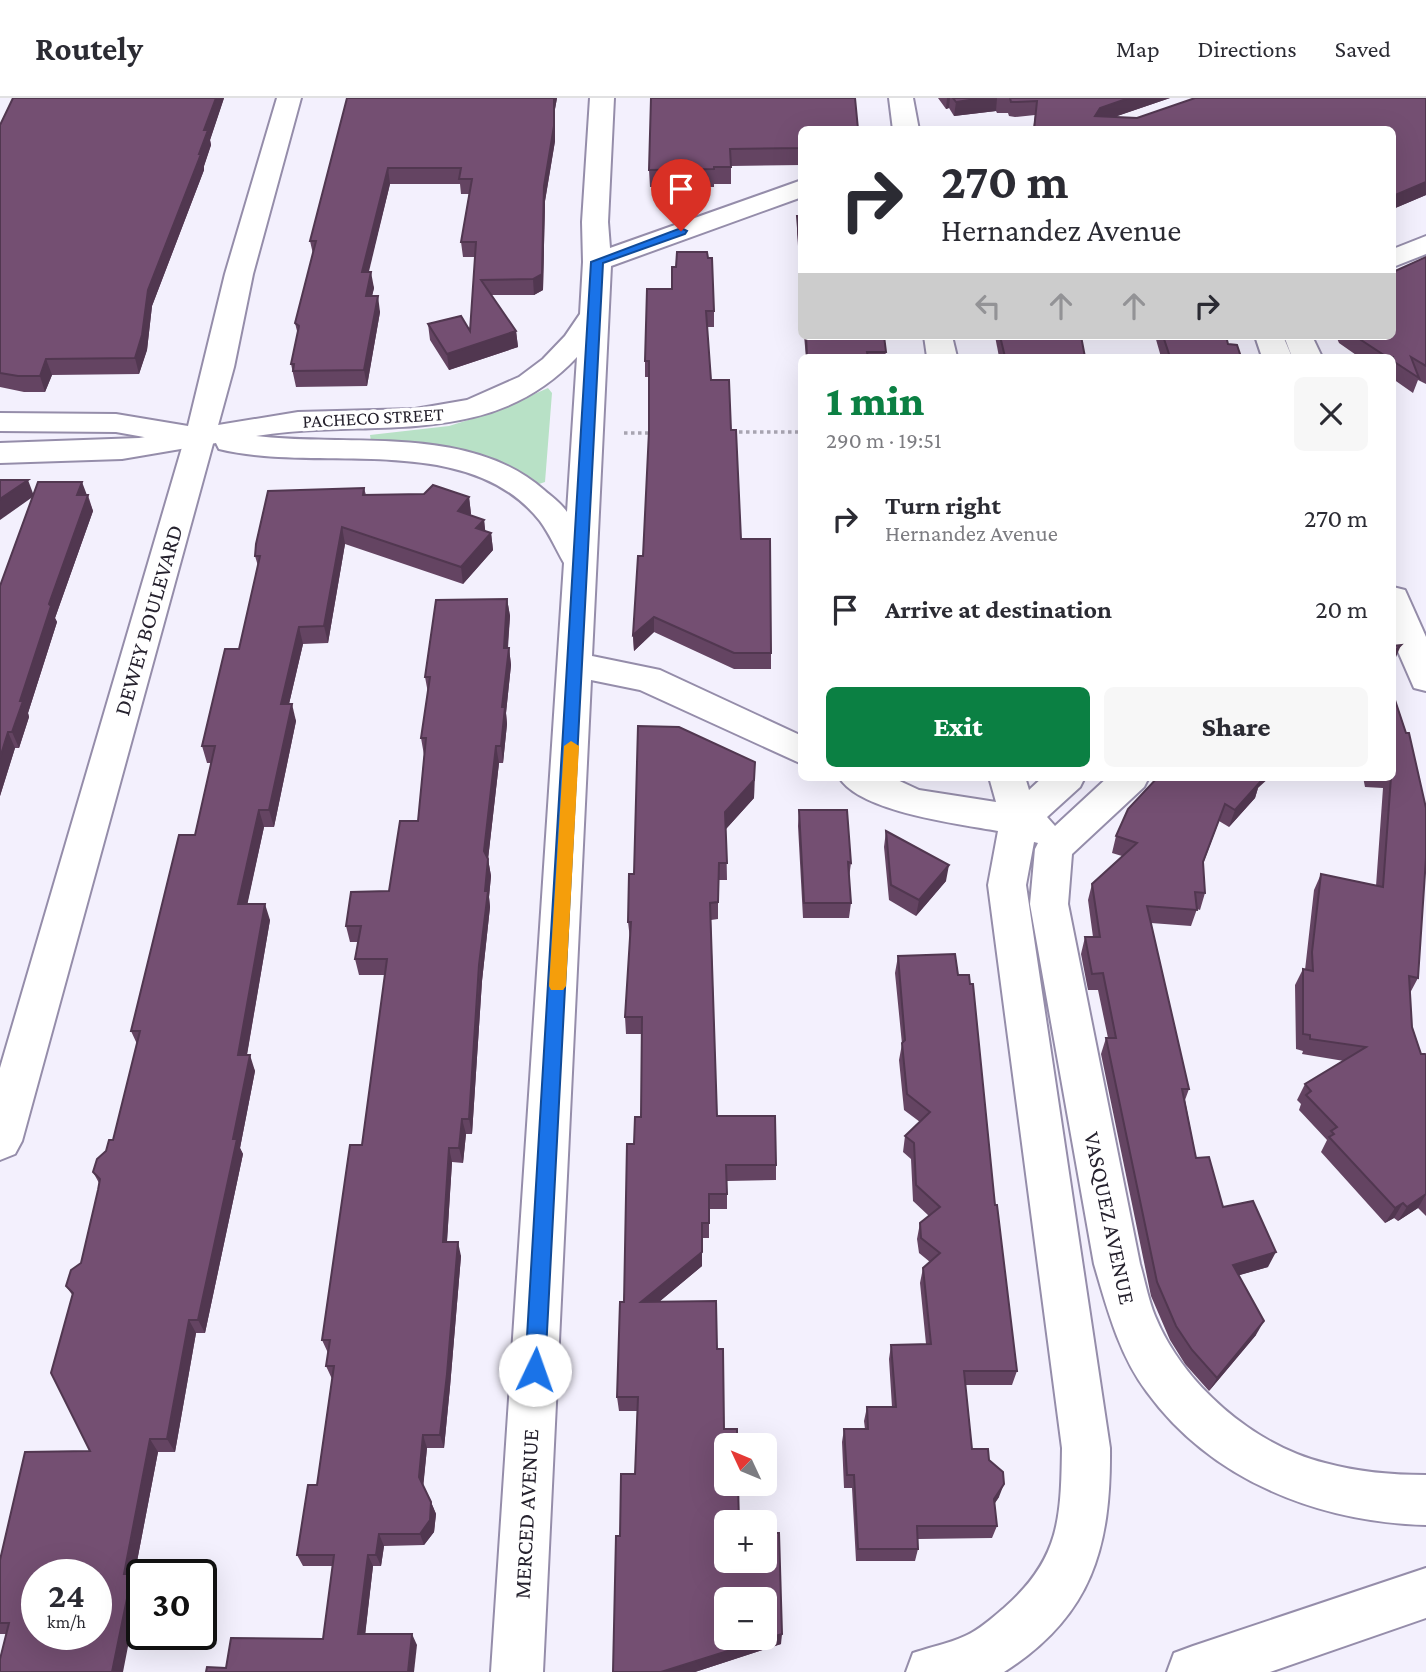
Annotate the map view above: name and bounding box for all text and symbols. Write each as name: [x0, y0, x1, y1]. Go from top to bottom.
text: Routely: [35, 30, 143, 67]
text: Map: [1116, 35, 1160, 62]
text: Directions: [1198, 35, 1297, 62]
text: Saved: [1335, 35, 1391, 62]
icon: right: [826, 154, 917, 245]
text: 270 m: [941, 154, 1069, 209]
pin: [651, 159, 711, 231]
icon: arrive: [662, 170, 700, 208]
text: Hernandez Avenue: [941, 212, 1181, 248]
icon: left: [969, 287, 1007, 325]
icon: ahead: [1042, 287, 1080, 325]
icon: ahead: [1115, 287, 1153, 325]
icon: right: [1188, 287, 1226, 325]
text: 1 min: [826, 377, 924, 424]
button: close: [1294, 377, 1368, 451]
street label: PACHECO STREET: [302, 403, 445, 432]
text: 290 m · 19:51: [826, 427, 942, 453]
text: Turn right: [885, 491, 1001, 520]
icon: right: [826, 500, 864, 538]
text: 270 m: [1304, 504, 1368, 533]
text: Hernandez Avenue: [885, 520, 1058, 546]
street label: DEWEY BOULEVARD: [108, 522, 188, 718]
icon: arrive: [826, 591, 864, 629]
text: Arrive at destination: [885, 595, 1112, 624]
text: 20 m: [1315, 595, 1368, 624]
button: Exit: [826, 687, 1090, 767]
button: Share: [1104, 687, 1368, 767]
street label: VASQUEZ AVENUE: [1079, 1129, 1141, 1307]
position arrow: [498, 1333, 572, 1407]
street label: MERCED AVENUE: [509, 1428, 543, 1600]
north arrow: [714, 1433, 777, 1496]
map controls: [714, 1433, 777, 1650]
button: +: [714, 1510, 777, 1573]
speed limit sign: 30: [126, 1559, 217, 1650]
text: 24: [48, 1576, 85, 1615]
button: −: [714, 1587, 777, 1650]
text: km/h: [47, 1612, 86, 1632]

